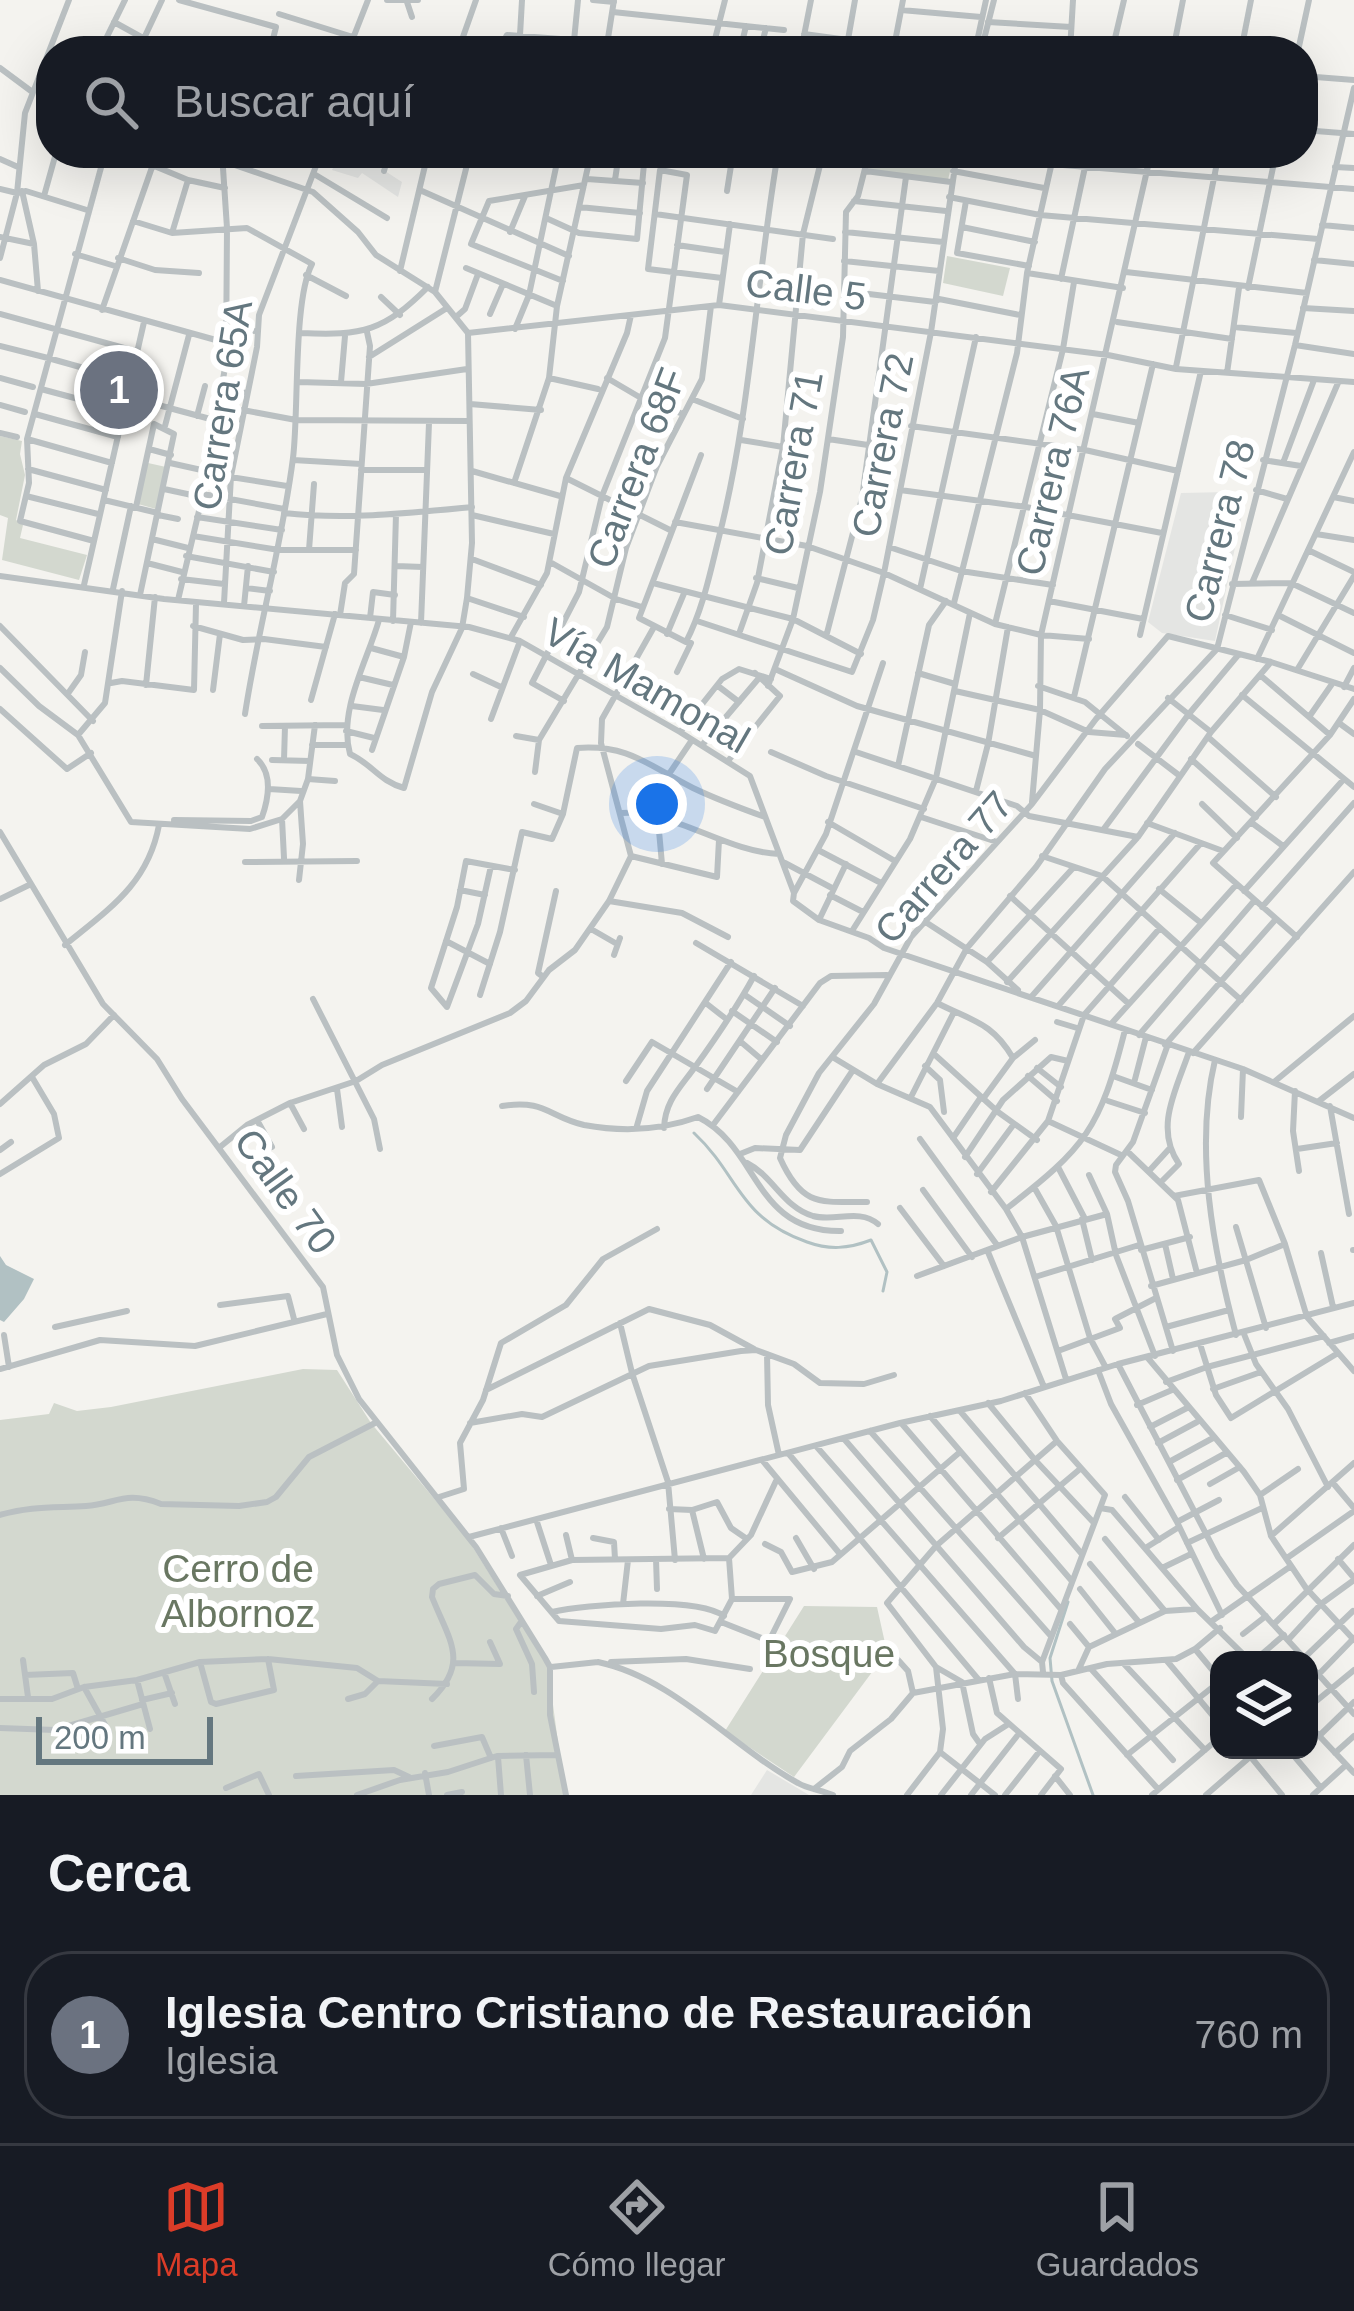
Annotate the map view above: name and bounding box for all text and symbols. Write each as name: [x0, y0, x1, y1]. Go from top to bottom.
search box: [36, 36, 1318, 168]
icon: search: [78, 69, 144, 135]
text: Buscar aquí: [174, 76, 414, 127]
street label: Calle 5: [743, 261, 869, 318]
street label: Carrera 65A: [185, 297, 260, 513]
pin: 1: [80, 345, 158, 435]
street label: Carrera 72: [844, 349, 921, 541]
street label: Carrera 68F: [579, 362, 694, 574]
street label: Carrera 76A: [1008, 363, 1097, 579]
street label: Carrera 71: [756, 368, 831, 559]
street label: Carrera 78: [1176, 435, 1263, 627]
street label: Vía Mamonal: [537, 609, 757, 761]
your location: [627, 774, 687, 834]
street label: Carrera 77: [866, 783, 1021, 952]
street label: Calle 70: [226, 1121, 345, 1262]
park label: Cerro de Albornoz: [161, 1547, 315, 1635]
park label: Bosque: [763, 1632, 895, 1675]
map controls: [1210, 1651, 1318, 1759]
button: layers: [1210, 1651, 1318, 1759]
scale bar: [36, 1711, 213, 1764]
text: 200 m: [54, 1719, 146, 1756]
text: Cerca: [48, 1845, 190, 1902]
text: Iglesia Centro Cristiano de Restauración: [165, 1987, 1033, 2038]
text: 1: [79, 2013, 101, 2056]
text: 760 m: [1195, 2013, 1303, 2056]
text: Iglesia: [165, 2039, 278, 2082]
tab: Mapa: [155, 2174, 238, 2284]
tab: Cómo llegar: [548, 2174, 726, 2284]
tab: Guardados: [1036, 2174, 1199, 2284]

